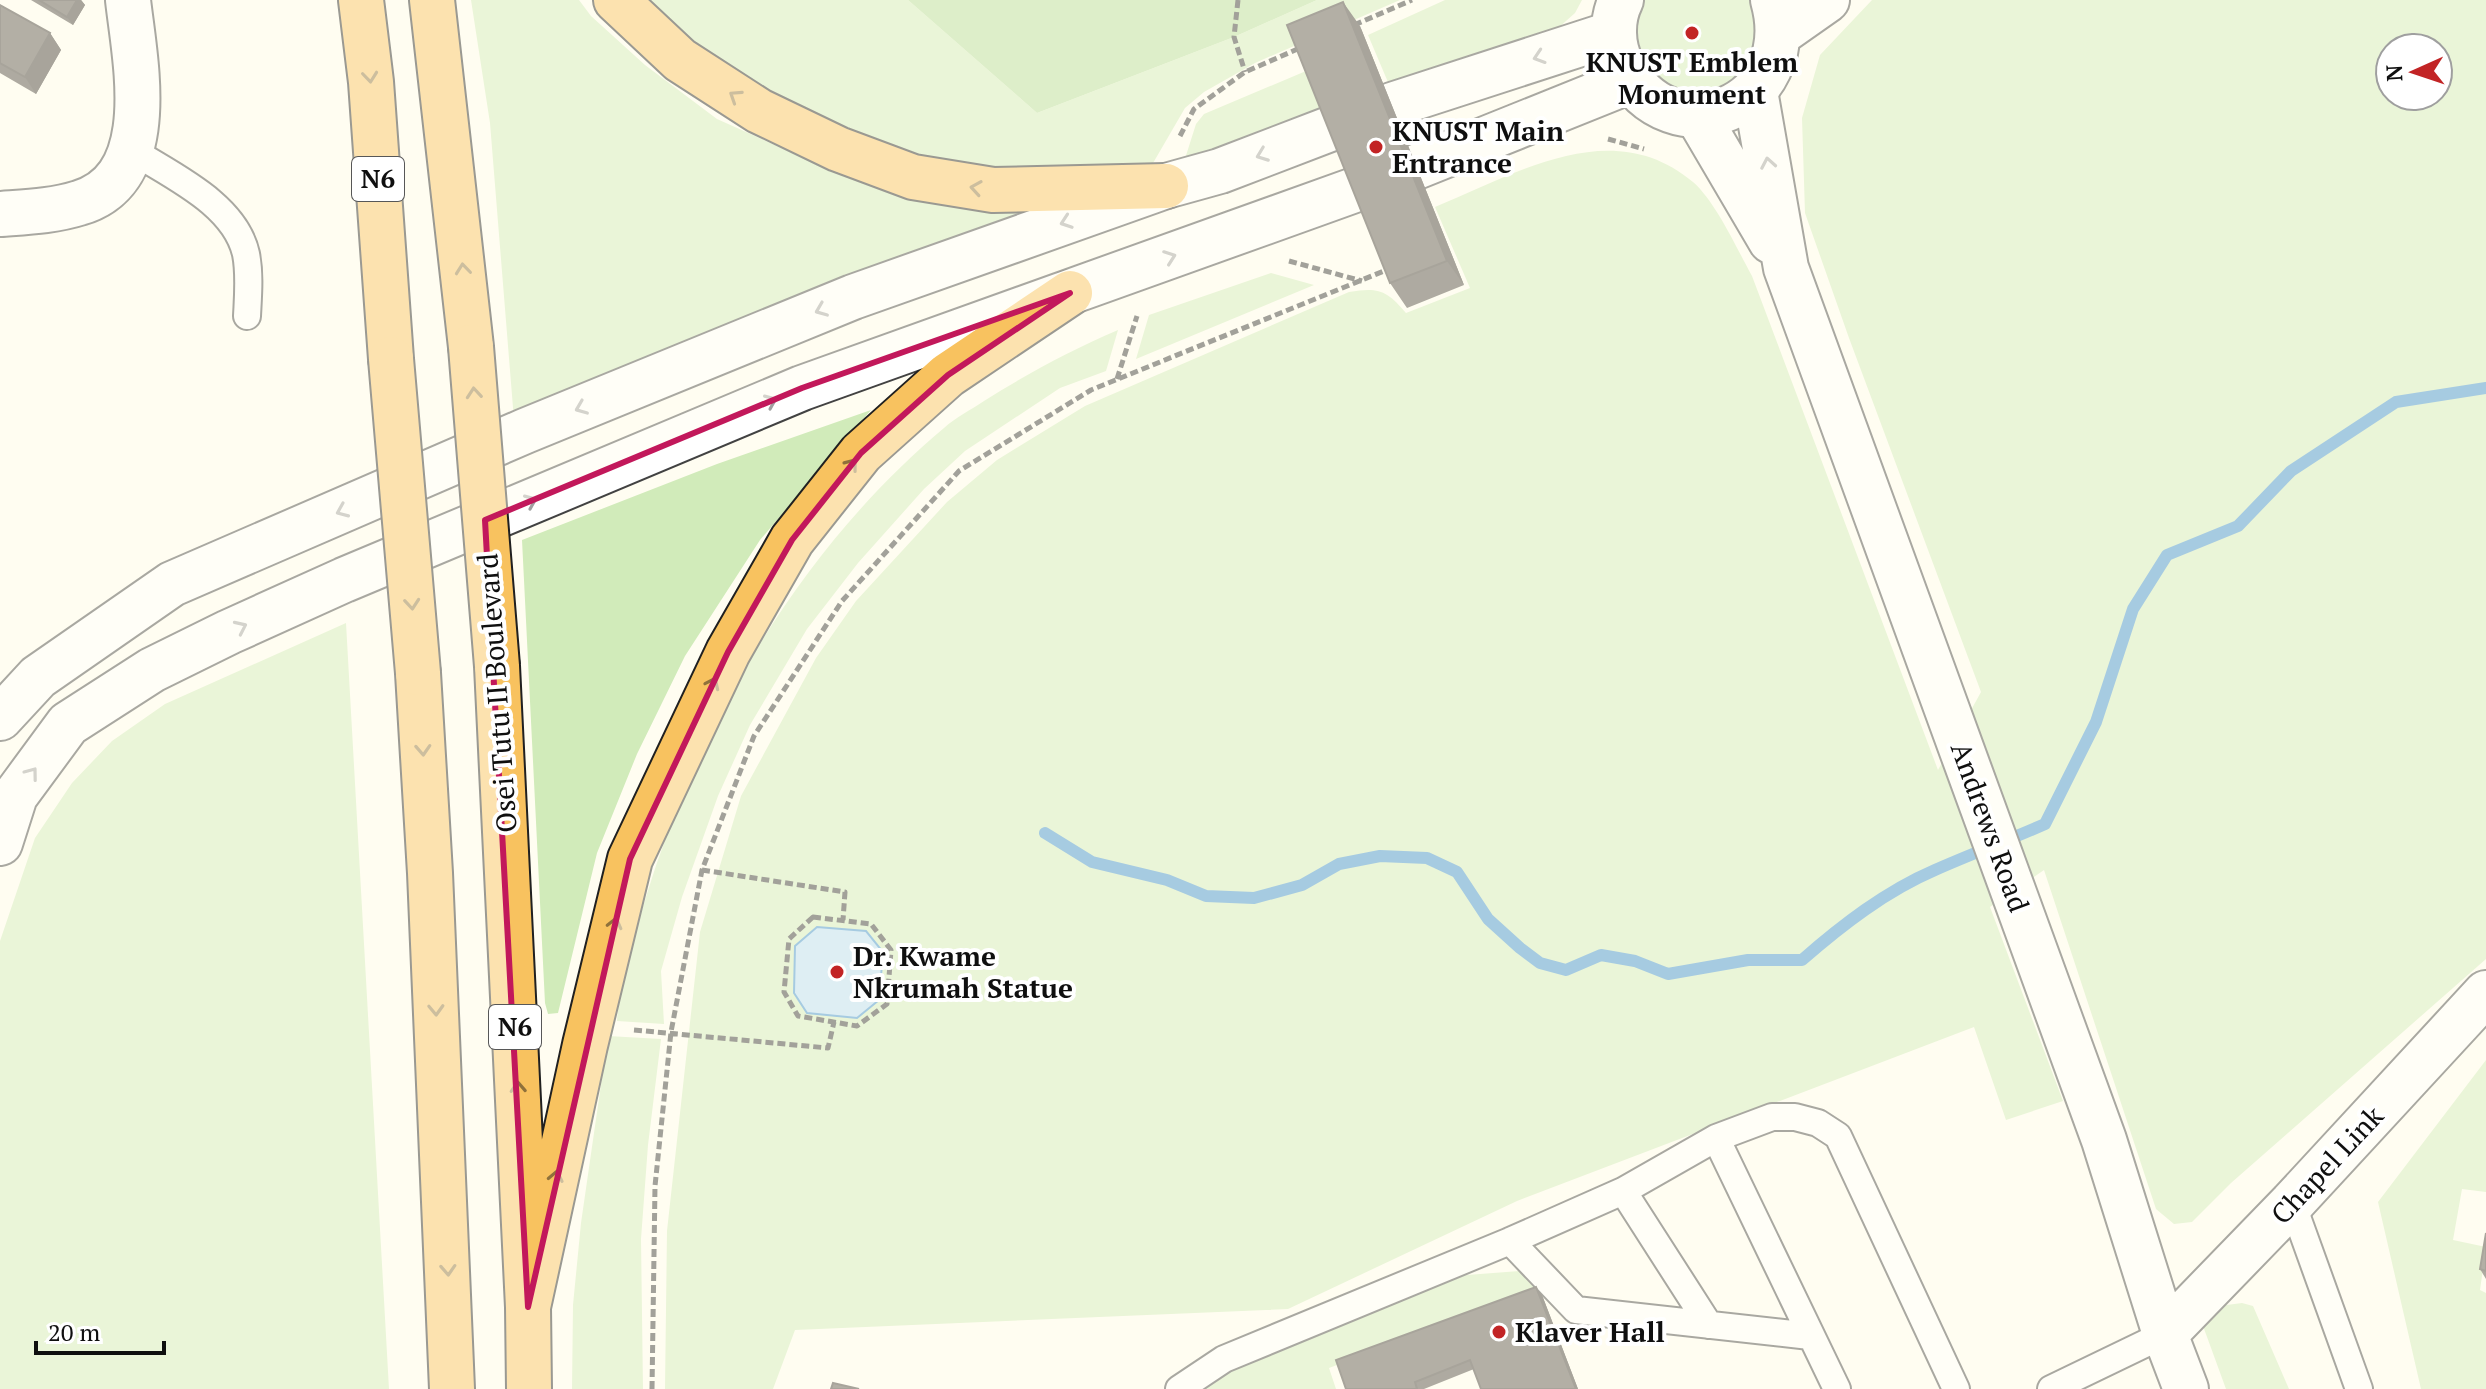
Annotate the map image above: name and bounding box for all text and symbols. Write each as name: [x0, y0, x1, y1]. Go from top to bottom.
marker: KNUST Emblem Monument: [1683, 24, 1701, 42]
north arrow: [2374, 32, 2454, 112]
place label: KNUST Emblem Monument: [1586, 43, 1798, 112]
one-way arrow: [1533, 47, 1547, 63]
text: N: [2379, 64, 2408, 82]
one-way arrow: [362, 71, 379, 84]
one-way arrow: [729, 91, 744, 106]
place label: KNUST Main Entrance: [1392, 112, 1564, 181]
marker: KNUST Main Entrance: [1367, 138, 1385, 156]
one-way arrow: [1256, 145, 1270, 162]
road number: N6: [352, 157, 404, 201]
one-way arrow: [1760, 157, 1777, 170]
one-way arrow: [969, 180, 983, 197]
one-way arrow: [1060, 212, 1074, 228]
one-way arrow: [1162, 250, 1176, 267]
one-way arrow: [454, 262, 471, 275]
one-way arrow: [815, 300, 829, 316]
one-way arrow: [466, 386, 483, 399]
one-way arrow: [763, 394, 777, 411]
one-way arrow: [575, 399, 589, 415]
one-way arrow: [842, 458, 856, 473]
one-way arrow: [523, 494, 537, 510]
one-way arrow: [336, 501, 350, 517]
street label: Osei Tutu II Boulevard: [468, 552, 525, 834]
one-way arrow: [403, 598, 420, 611]
one-way arrow: [233, 620, 247, 636]
one-way arrow: [703, 677, 719, 691]
street label: Andrews Road: [1943, 737, 2038, 917]
one-way arrow: [414, 744, 431, 757]
one-way arrow: [22, 767, 36, 782]
one-way arrow: [605, 916, 622, 930]
place label: Dr. Kwame Nkrumah Statue: [853, 937, 1073, 1006]
marker: Dr. Kwame Nkrumah Statue: [828, 963, 846, 981]
one-way arrow: [427, 1004, 444, 1017]
road number: N6: [489, 1005, 541, 1049]
one-way arrow: [509, 1080, 526, 1093]
street label: Chapel Link: [2262, 1097, 2391, 1232]
one-way arrow: [547, 1170, 564, 1183]
one-way arrow: [439, 1264, 456, 1277]
scale bar: [36, 1305, 164, 1355]
place label: Klaver Hall: [1515, 1313, 1665, 1350]
text: 20 m: [48, 1316, 100, 1348]
marker: Klaver Hall: [1490, 1323, 1508, 1341]

